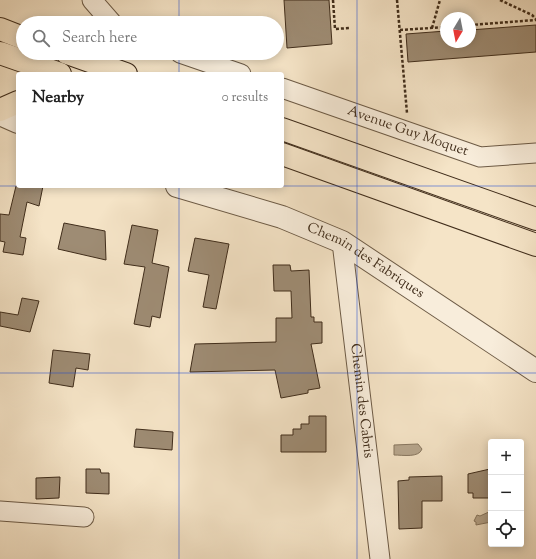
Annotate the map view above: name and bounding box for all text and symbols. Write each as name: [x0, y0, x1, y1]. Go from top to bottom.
north arrow: [440, 12, 476, 48]
search box: [16, 16, 284, 60]
icon: search: [30, 27, 52, 49]
text: Search here: [62, 28, 137, 49]
text: Nearby: [32, 86, 84, 110]
text: 0 results: [222, 89, 268, 107]
street label: Avenue Guy Moquet: [344, 101, 471, 162]
street label: Chemin des Fabriques: [304, 218, 428, 304]
street label: Chemin des Cabris: [344, 342, 378, 459]
map controls: [488, 439, 524, 547]
button: +: [488, 439, 524, 475]
button: −: [488, 475, 524, 511]
button: locate: [488, 511, 524, 547]

